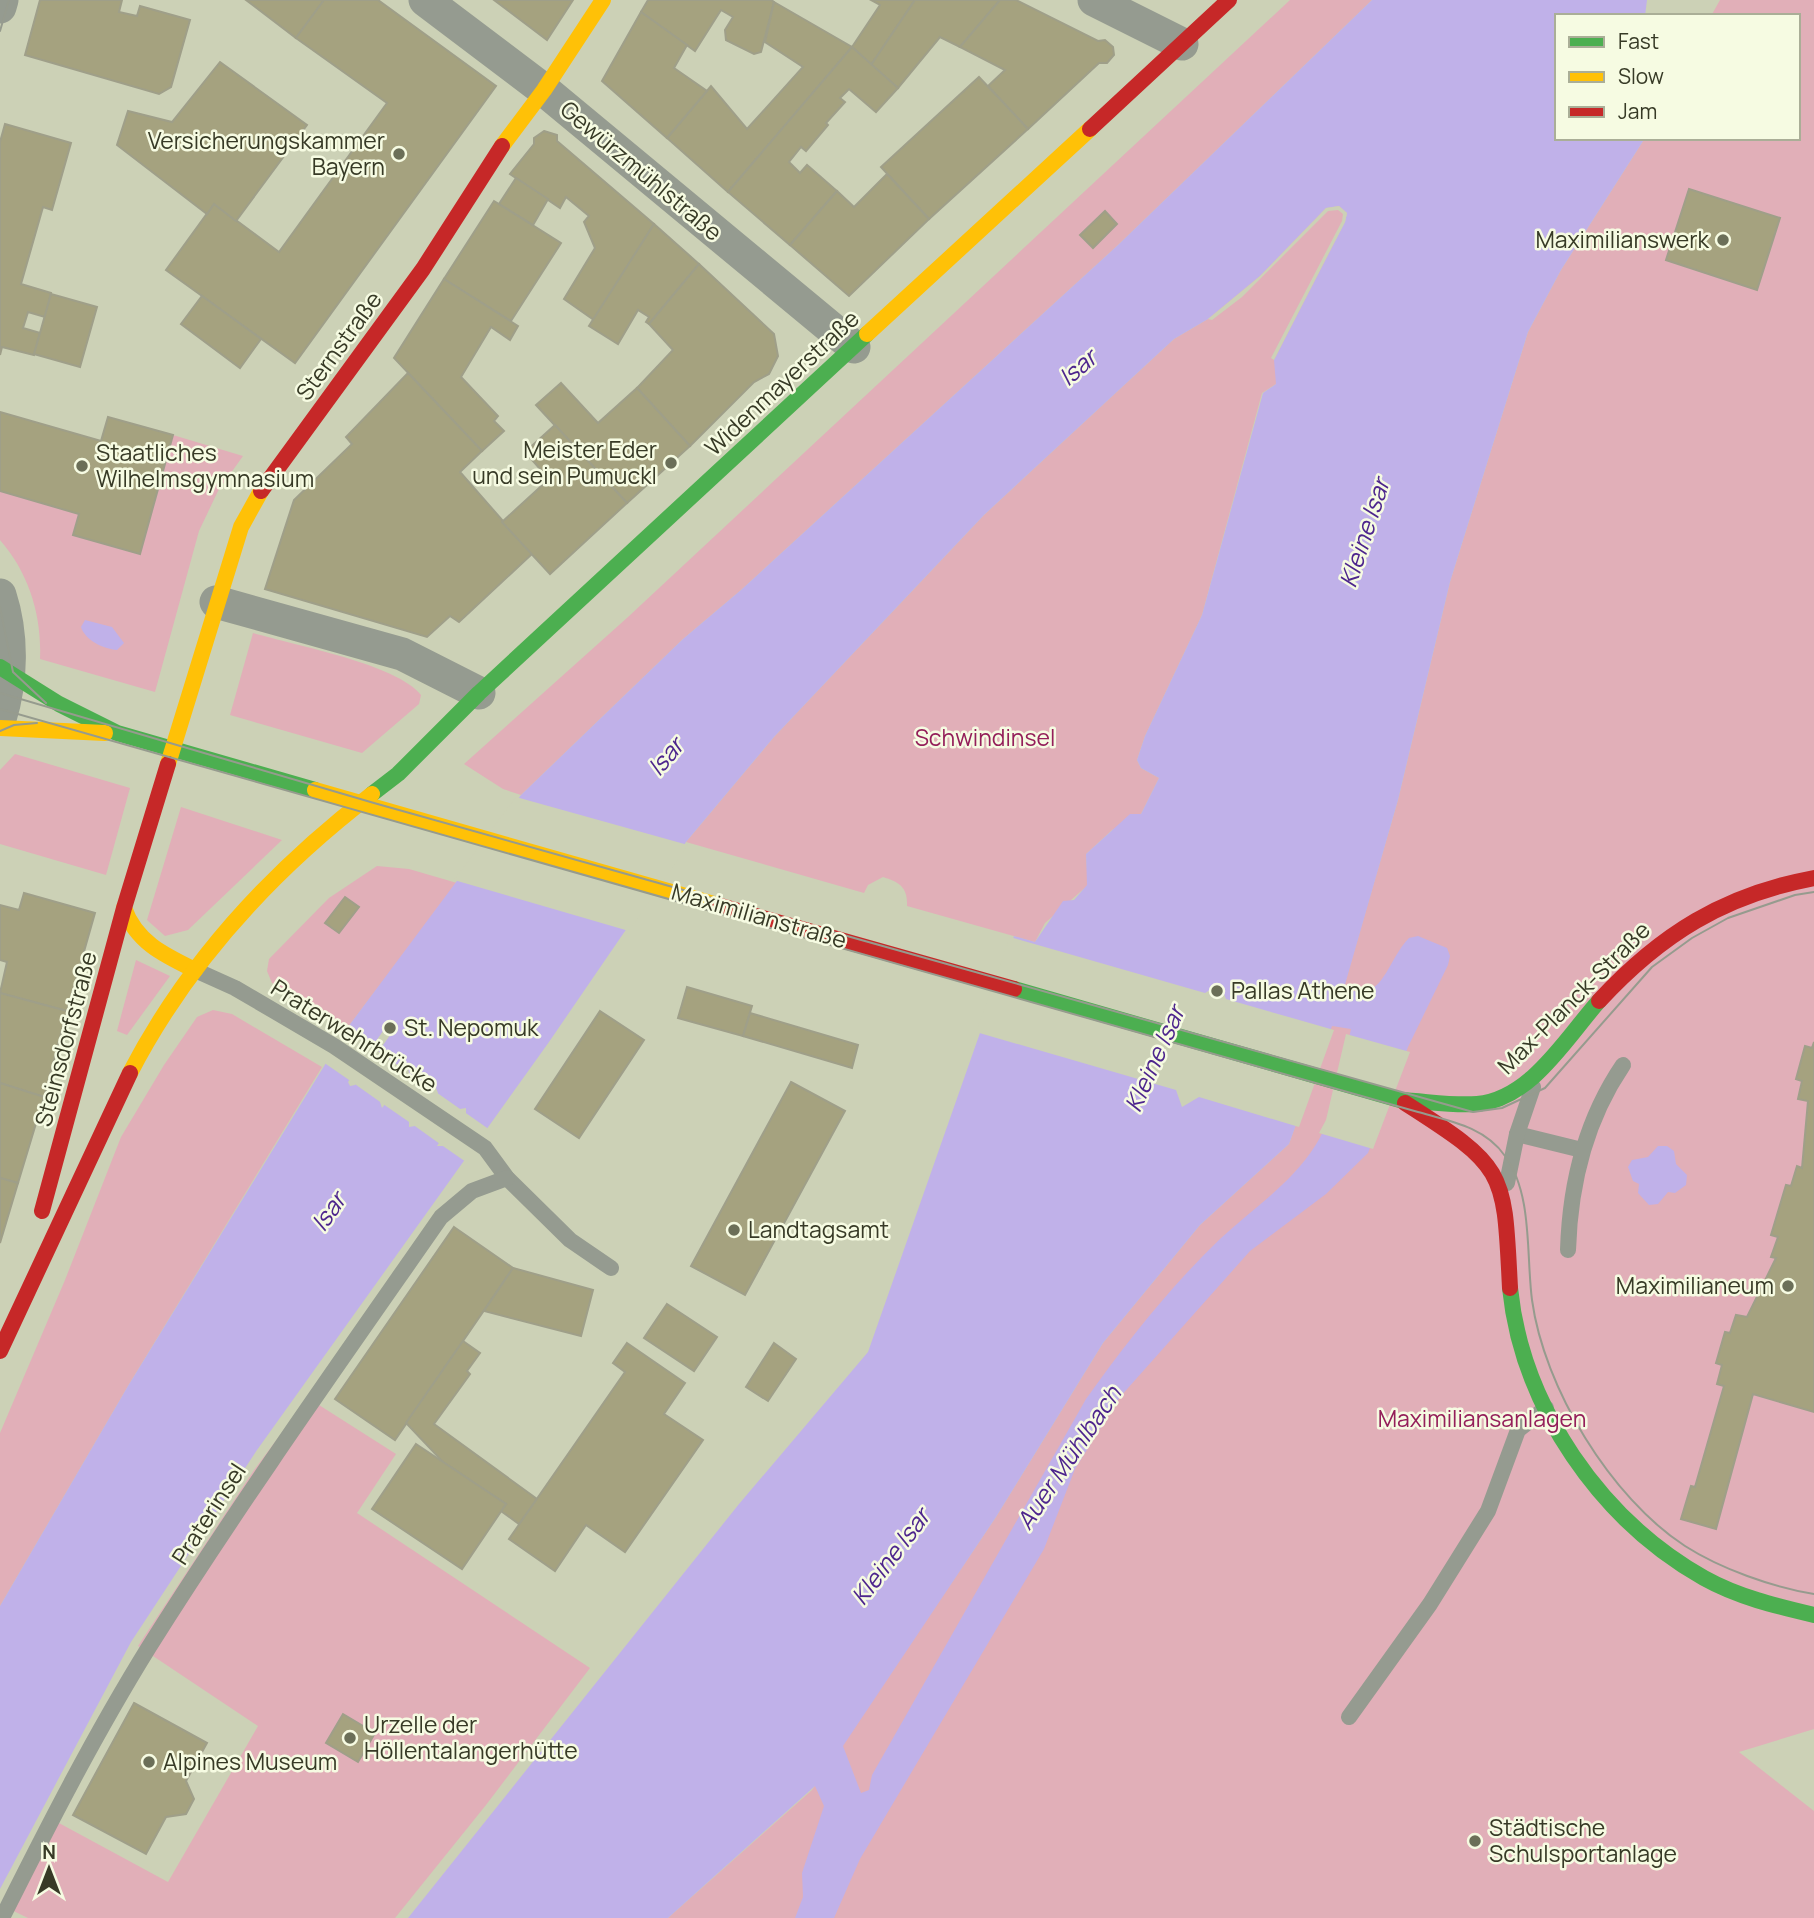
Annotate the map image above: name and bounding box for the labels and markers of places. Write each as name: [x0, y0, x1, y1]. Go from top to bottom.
place label: Versicherungskammer Bayern: [148, 124, 385, 182]
marker: Versicherungskammer Bayern: [391, 146, 407, 162]
place label: Maximilianswerk: [1535, 223, 1710, 255]
marker: Maximilianswerk: [1715, 232, 1731, 248]
place label: Meister Eder und sein Pumuckl: [472, 433, 657, 491]
place label: Staatliches Wilhelmsgymnasium: [96, 436, 314, 494]
marker: Meister Eder und sein Pumuckl: [663, 455, 679, 471]
marker: Staatliches Wilhelmsgymnasium: [74, 458, 90, 474]
place label: Pallas Athene: [1231, 974, 1374, 1006]
marker: Pallas Athene: [1209, 983, 1225, 999]
place label: St. Nepomuk: [404, 1011, 539, 1043]
marker: St. Nepomuk: [382, 1020, 398, 1036]
place label: Landtagsamt: [748, 1213, 889, 1245]
marker: Landtagsamt: [726, 1222, 742, 1238]
place label: Maximilianeum: [1616, 1269, 1774, 1301]
marker: Maximilianeum: [1780, 1278, 1796, 1294]
place label: Urzelle der Höllentalangerhütte: [364, 1708, 578, 1766]
marker: Urzelle der Höllentalangerhütte: [342, 1730, 358, 1746]
place label: Alpines Museum: [163, 1745, 337, 1777]
marker: Alpines Museum: [141, 1754, 157, 1770]
place label: Städtische Schulsportanlage: [1489, 1811, 1677, 1869]
marker: Städtische Schulsportanlage: [1467, 1833, 1483, 1849]

